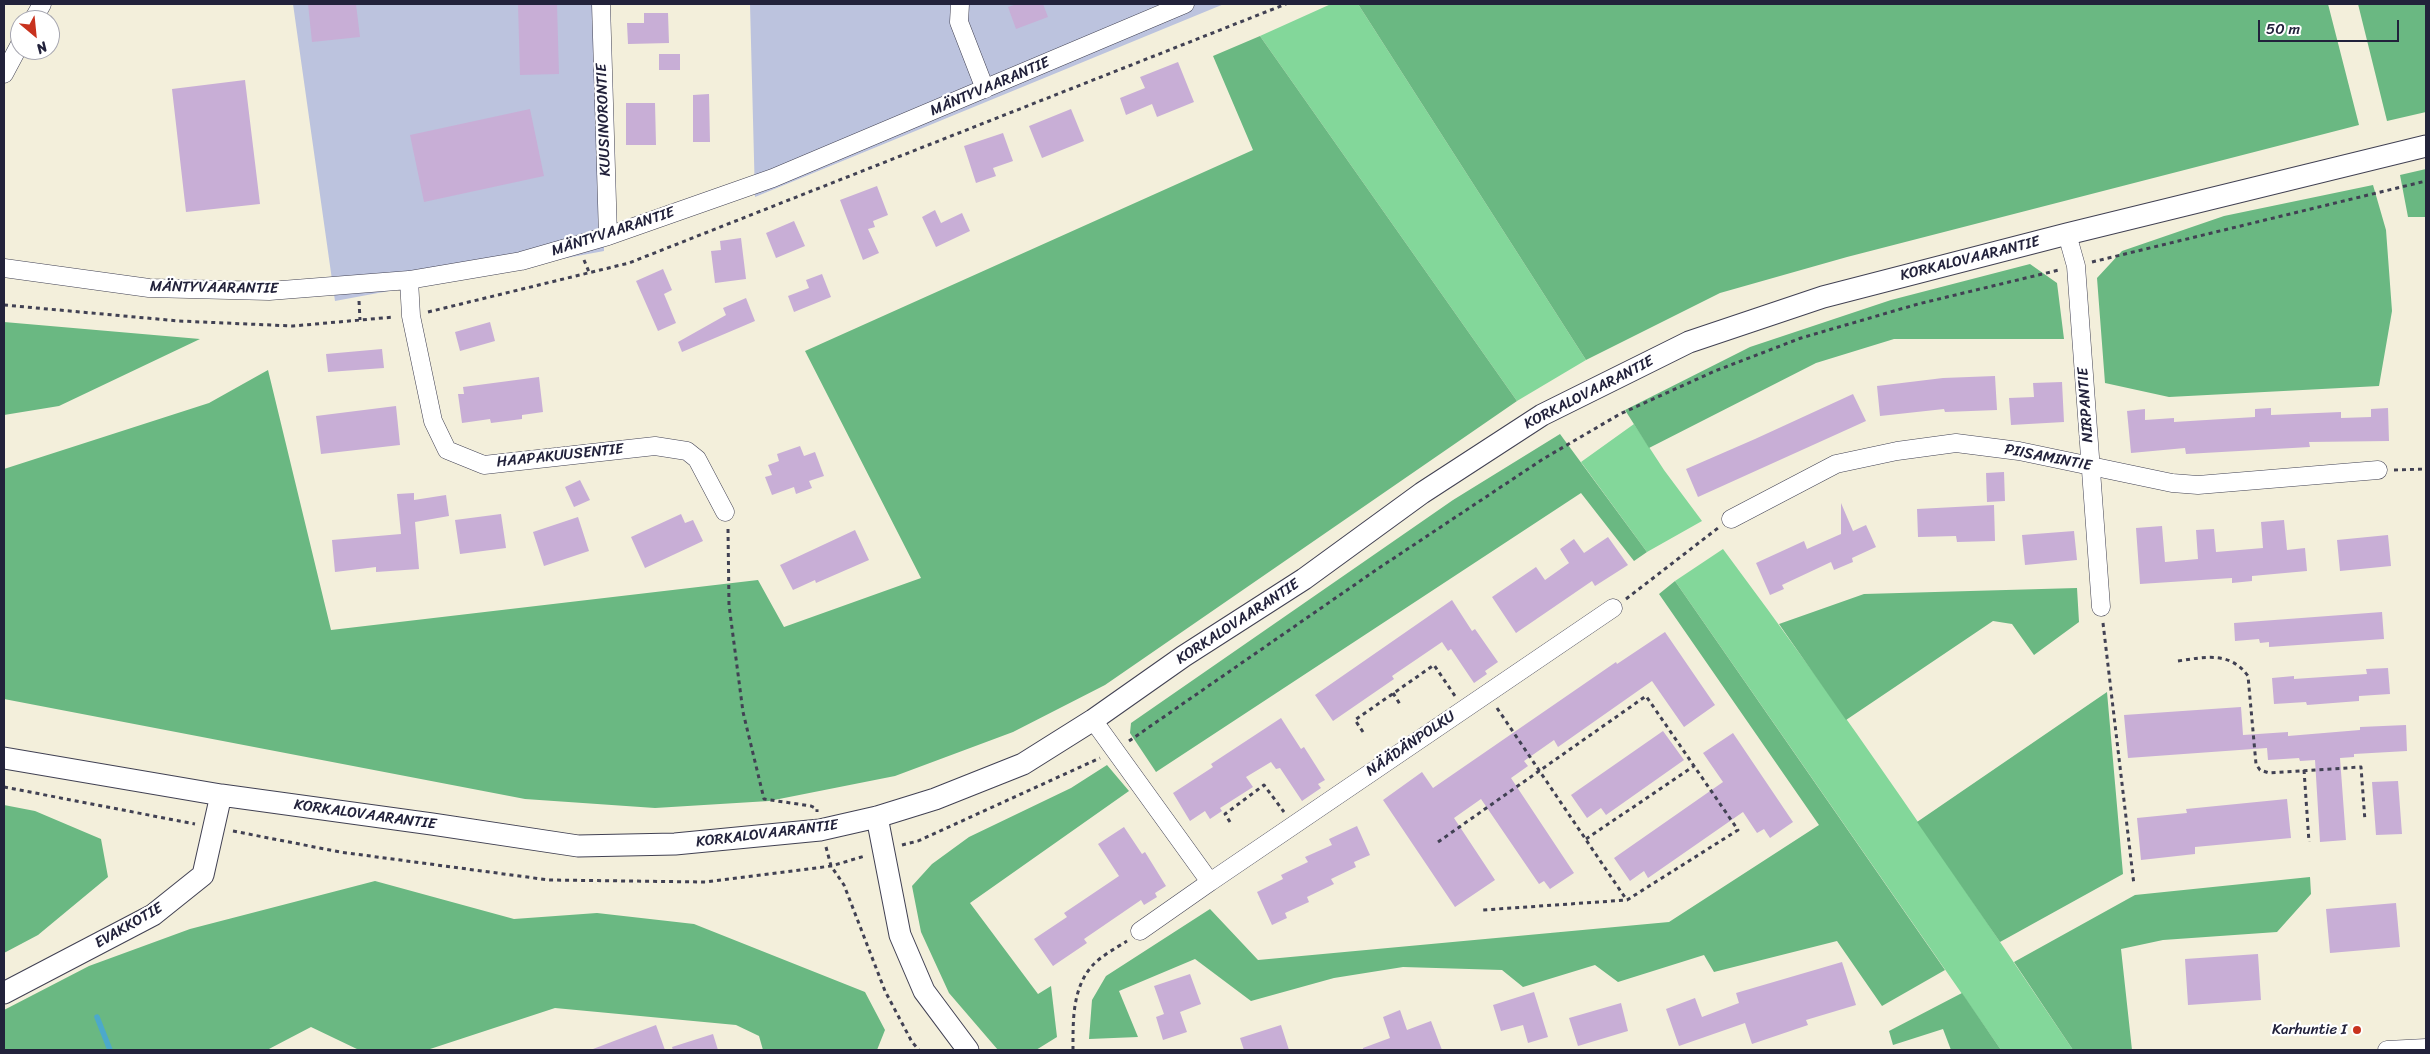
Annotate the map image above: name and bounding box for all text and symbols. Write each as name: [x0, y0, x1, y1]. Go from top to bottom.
north arrow: [10, 10, 60, 60]
scale bar: [2260, 10, 2401, 42]
text: 50 m: [2266, 16, 2300, 42]
text: N: [32, 34, 52, 61]
street label: MÄNTYVAARANTIE: [927, 54, 1053, 120]
street label: KUUSINORONTIE: [593, 63, 615, 177]
street label: MÄNTYVAARANTIE: [549, 204, 677, 260]
street label: KORKALOVAARANTIE: [1898, 233, 2042, 285]
street label: MÄNTYVAARANTIE: [150, 278, 278, 298]
street label: KORKALOVAARANTIE: [1521, 352, 1657, 434]
street label: NIRPANTIE: [2074, 367, 2098, 443]
street label: HAAPAKUUSENTIE: [496, 440, 624, 472]
street label: PIISAMINTIE: [2003, 441, 2093, 475]
street label: KORKALOVAARANTIE: [1173, 575, 1303, 669]
street label: NÄÄDÄNPOLKU: [1363, 707, 1459, 781]
street label: KORKALOVAARANTIE: [293, 796, 437, 834]
street label: KORKALOVAARANTIE: [695, 816, 839, 852]
street label: EVAKKOTIE: [92, 899, 166, 953]
place label: Karhuntie I: [2272, 1021, 2347, 1039]
marker: Karhuntie I: [2351, 1024, 2363, 1036]

